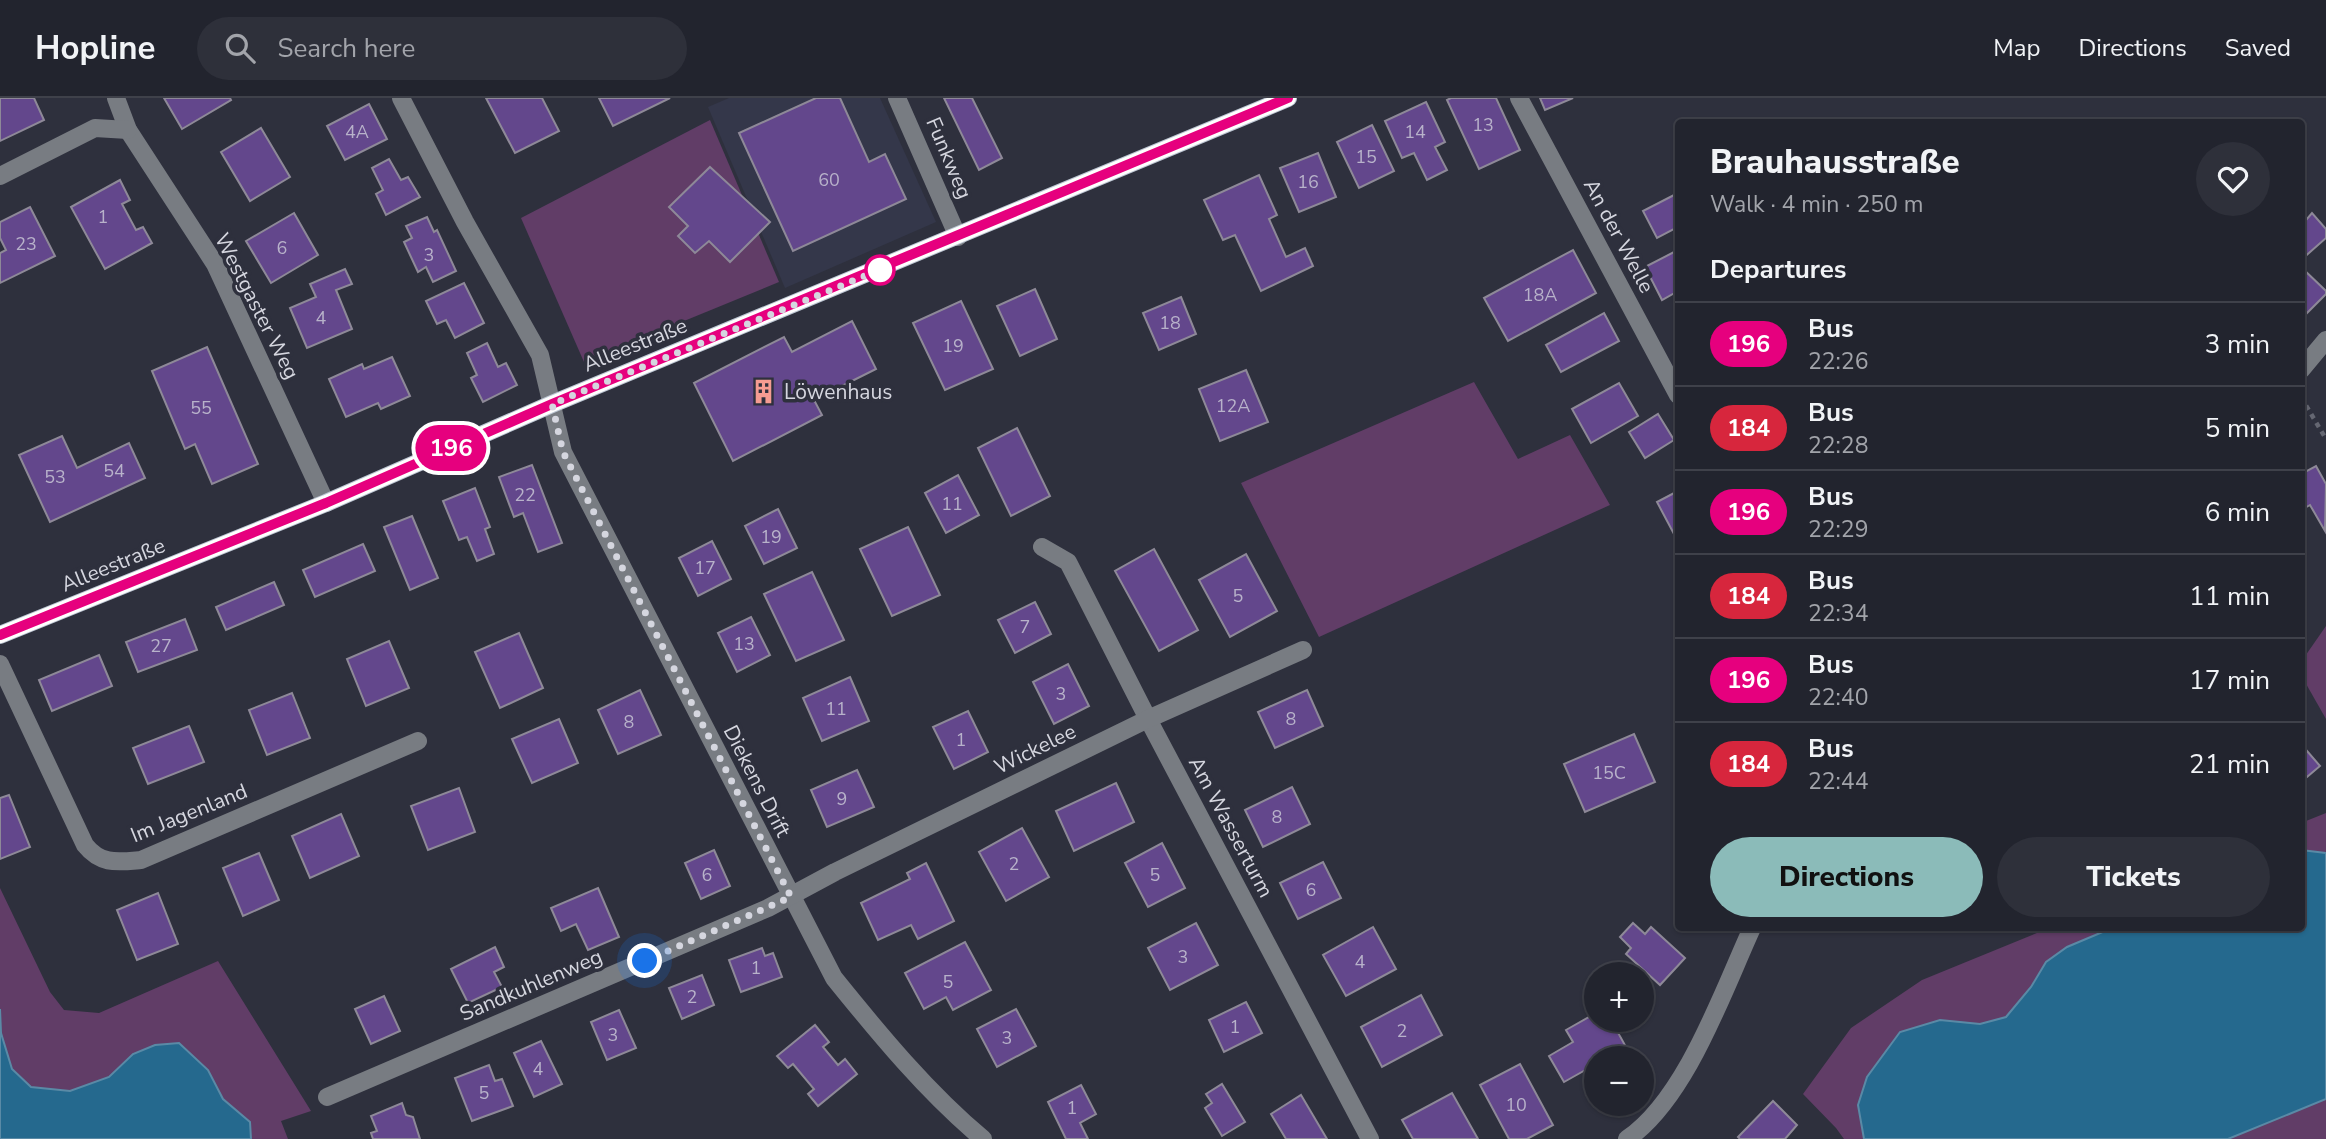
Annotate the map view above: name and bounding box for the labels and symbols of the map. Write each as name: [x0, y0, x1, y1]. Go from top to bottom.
street label: Funkweg: [919, 113, 979, 203]
house number: 13: [1472, 113, 1494, 137]
house number: 4A: [345, 120, 369, 144]
house number: 14: [1404, 120, 1426, 144]
house number: 15: [1355, 145, 1377, 169]
house number: 60: [818, 168, 840, 192]
house number: 16: [1297, 170, 1319, 194]
street label: An der Welle: [1577, 174, 1661, 298]
house number: 1: [98, 205, 108, 229]
street label: Westgaster Weg: [208, 228, 306, 384]
house number: 23: [15, 232, 37, 256]
house number: 6: [277, 236, 287, 260]
house number: 3: [424, 243, 434, 267]
unlabelled marker: [865, 255, 895, 285]
house number: 18A: [1523, 283, 1557, 307]
house number: 4: [316, 306, 327, 330]
street label: Alleestraße: [579, 311, 691, 379]
house number: 18: [1159, 311, 1181, 335]
house number: 19: [942, 334, 964, 358]
building icon: Löwenhaus: [750, 378, 778, 406]
place label: Löwenhaus: [784, 378, 892, 406]
house number: 12A: [1216, 394, 1250, 418]
house number: 55: [190, 396, 212, 420]
line badge: 196: [411, 425, 491, 471]
house number: 54: [103, 459, 125, 483]
house number: 53: [44, 465, 66, 489]
house number: 22: [514, 483, 536, 507]
house number: 11: [941, 492, 963, 516]
house number: 19: [760, 525, 782, 549]
street label: Alleestraße: [57, 531, 169, 599]
house number: 17: [694, 556, 716, 580]
house number: 5: [1233, 584, 1243, 608]
house number: 7: [1020, 615, 1030, 639]
house number: 13: [733, 632, 755, 656]
house number: 27: [150, 634, 172, 658]
house number: 3: [1056, 682, 1066, 706]
house number: 11: [825, 697, 847, 721]
house number: 8: [1286, 707, 1296, 731]
house number: 8: [624, 710, 634, 734]
street label: Wickelee: [990, 717, 1080, 781]
street label: Diekens Drift: [717, 720, 798, 842]
house number: 1: [956, 728, 966, 752]
street label: Am Wasserturm: [1182, 752, 1280, 902]
house number: 15C: [1592, 761, 1626, 785]
street label: Im Jagenland: [126, 777, 252, 849]
house number: 9: [837, 787, 847, 811]
house number: 8: [1272, 805, 1282, 829]
house number: 2: [1009, 852, 1019, 876]
house number: 6: [702, 863, 712, 887]
house number: 5: [1150, 863, 1160, 887]
house number: 6: [1306, 878, 1316, 902]
street label: Sandkuhlenweg: [455, 942, 607, 1028]
your location: [627, 943, 662, 978]
house number: 3: [1178, 945, 1188, 969]
house number: 4: [1355, 950, 1366, 974]
house number: 1: [751, 956, 761, 980]
house number: 5: [943, 970, 953, 994]
house number: 2: [687, 985, 697, 1009]
house number: 1: [1230, 1015, 1240, 1039]
house number: 2: [1397, 1019, 1407, 1043]
house number: 3: [608, 1023, 618, 1047]
house number: 3: [1002, 1026, 1012, 1050]
house number: 4: [533, 1057, 544, 1081]
house number: 5: [479, 1081, 489, 1105]
house number: 10: [1505, 1093, 1527, 1117]
house number: 1: [1067, 1096, 1077, 1120]

